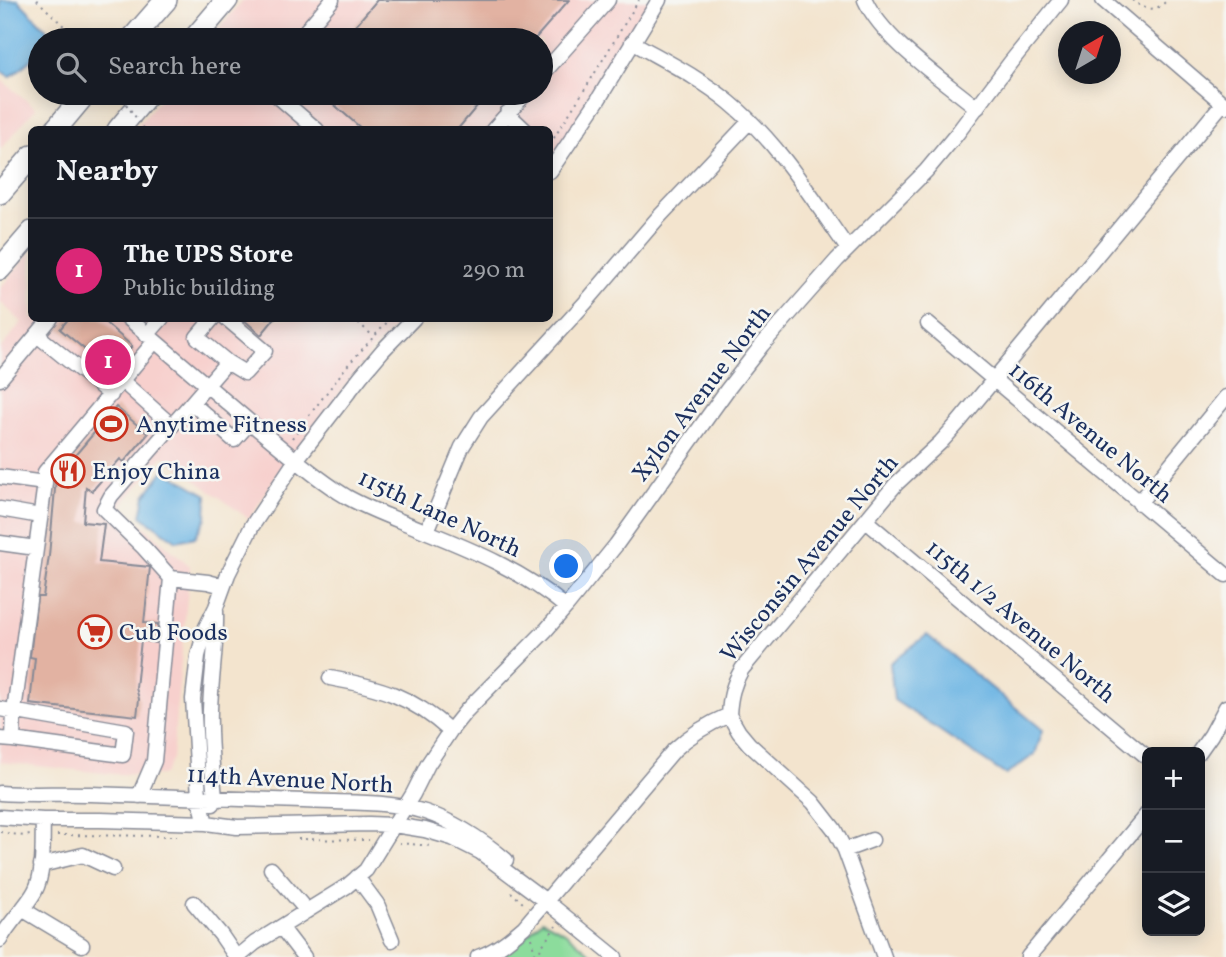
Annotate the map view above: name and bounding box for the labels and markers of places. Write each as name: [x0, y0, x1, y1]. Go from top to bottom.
pin: 1: [85, 336, 131, 388]
sports icon: Anytime Fitness: [92, 405, 130, 443]
place label: Anytime Fitness: [136, 409, 307, 443]
restaurant icon: Enjoy China: [49, 452, 87, 490]
place label: Enjoy China: [92, 456, 221, 490]
supermarket icon: Cub Foods: [76, 613, 114, 651]
place label: Cub Foods: [119, 617, 228, 651]

